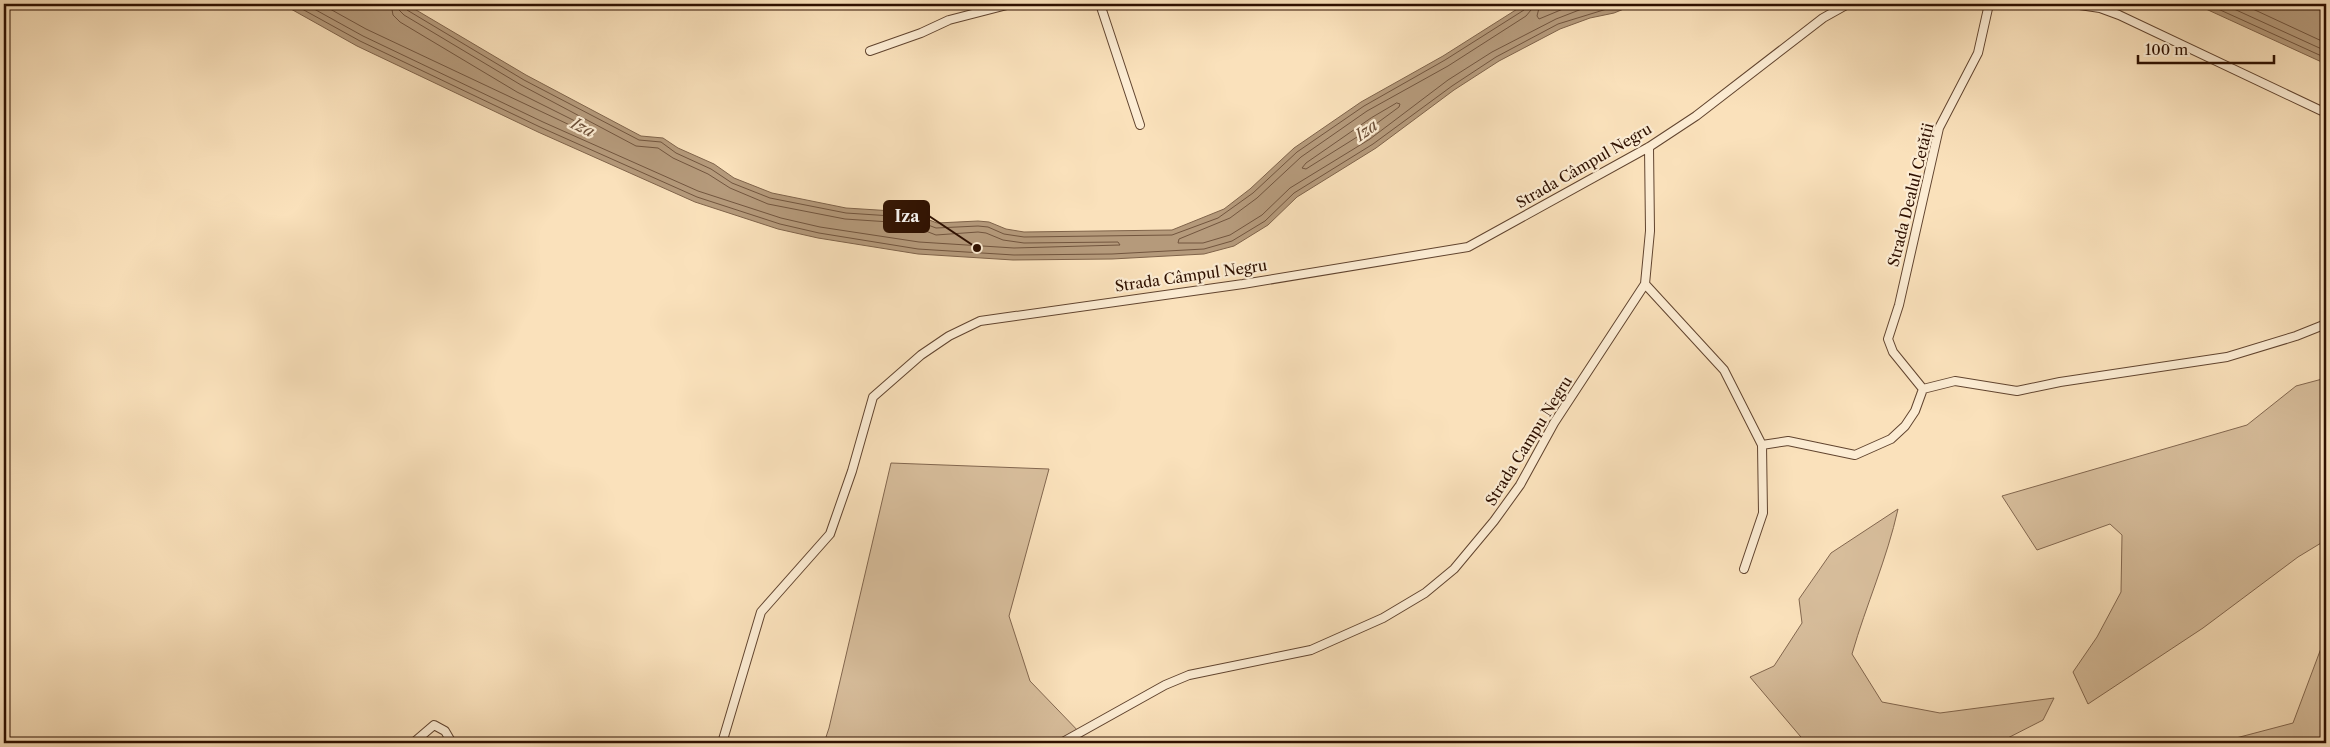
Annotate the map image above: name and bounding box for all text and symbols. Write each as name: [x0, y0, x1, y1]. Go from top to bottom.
scale bar: [2138, 32, 2274, 64]
text: 100 m: [2145, 40, 2188, 59]
water label: Iza: [566, 112, 598, 141]
water label: Iza: [1349, 115, 1382, 146]
street label: Strada Câmpul Negru: [1512, 119, 1655, 212]
street label: Strada Dealul Cetății: [1883, 121, 1938, 269]
callout: Iza: [884, 201, 929, 232]
text: Iza: [894, 206, 920, 226]
street label: Strada Câmpul Negru: [1114, 255, 1268, 296]
street label: Strada Campu Negru: [1481, 372, 1576, 509]

